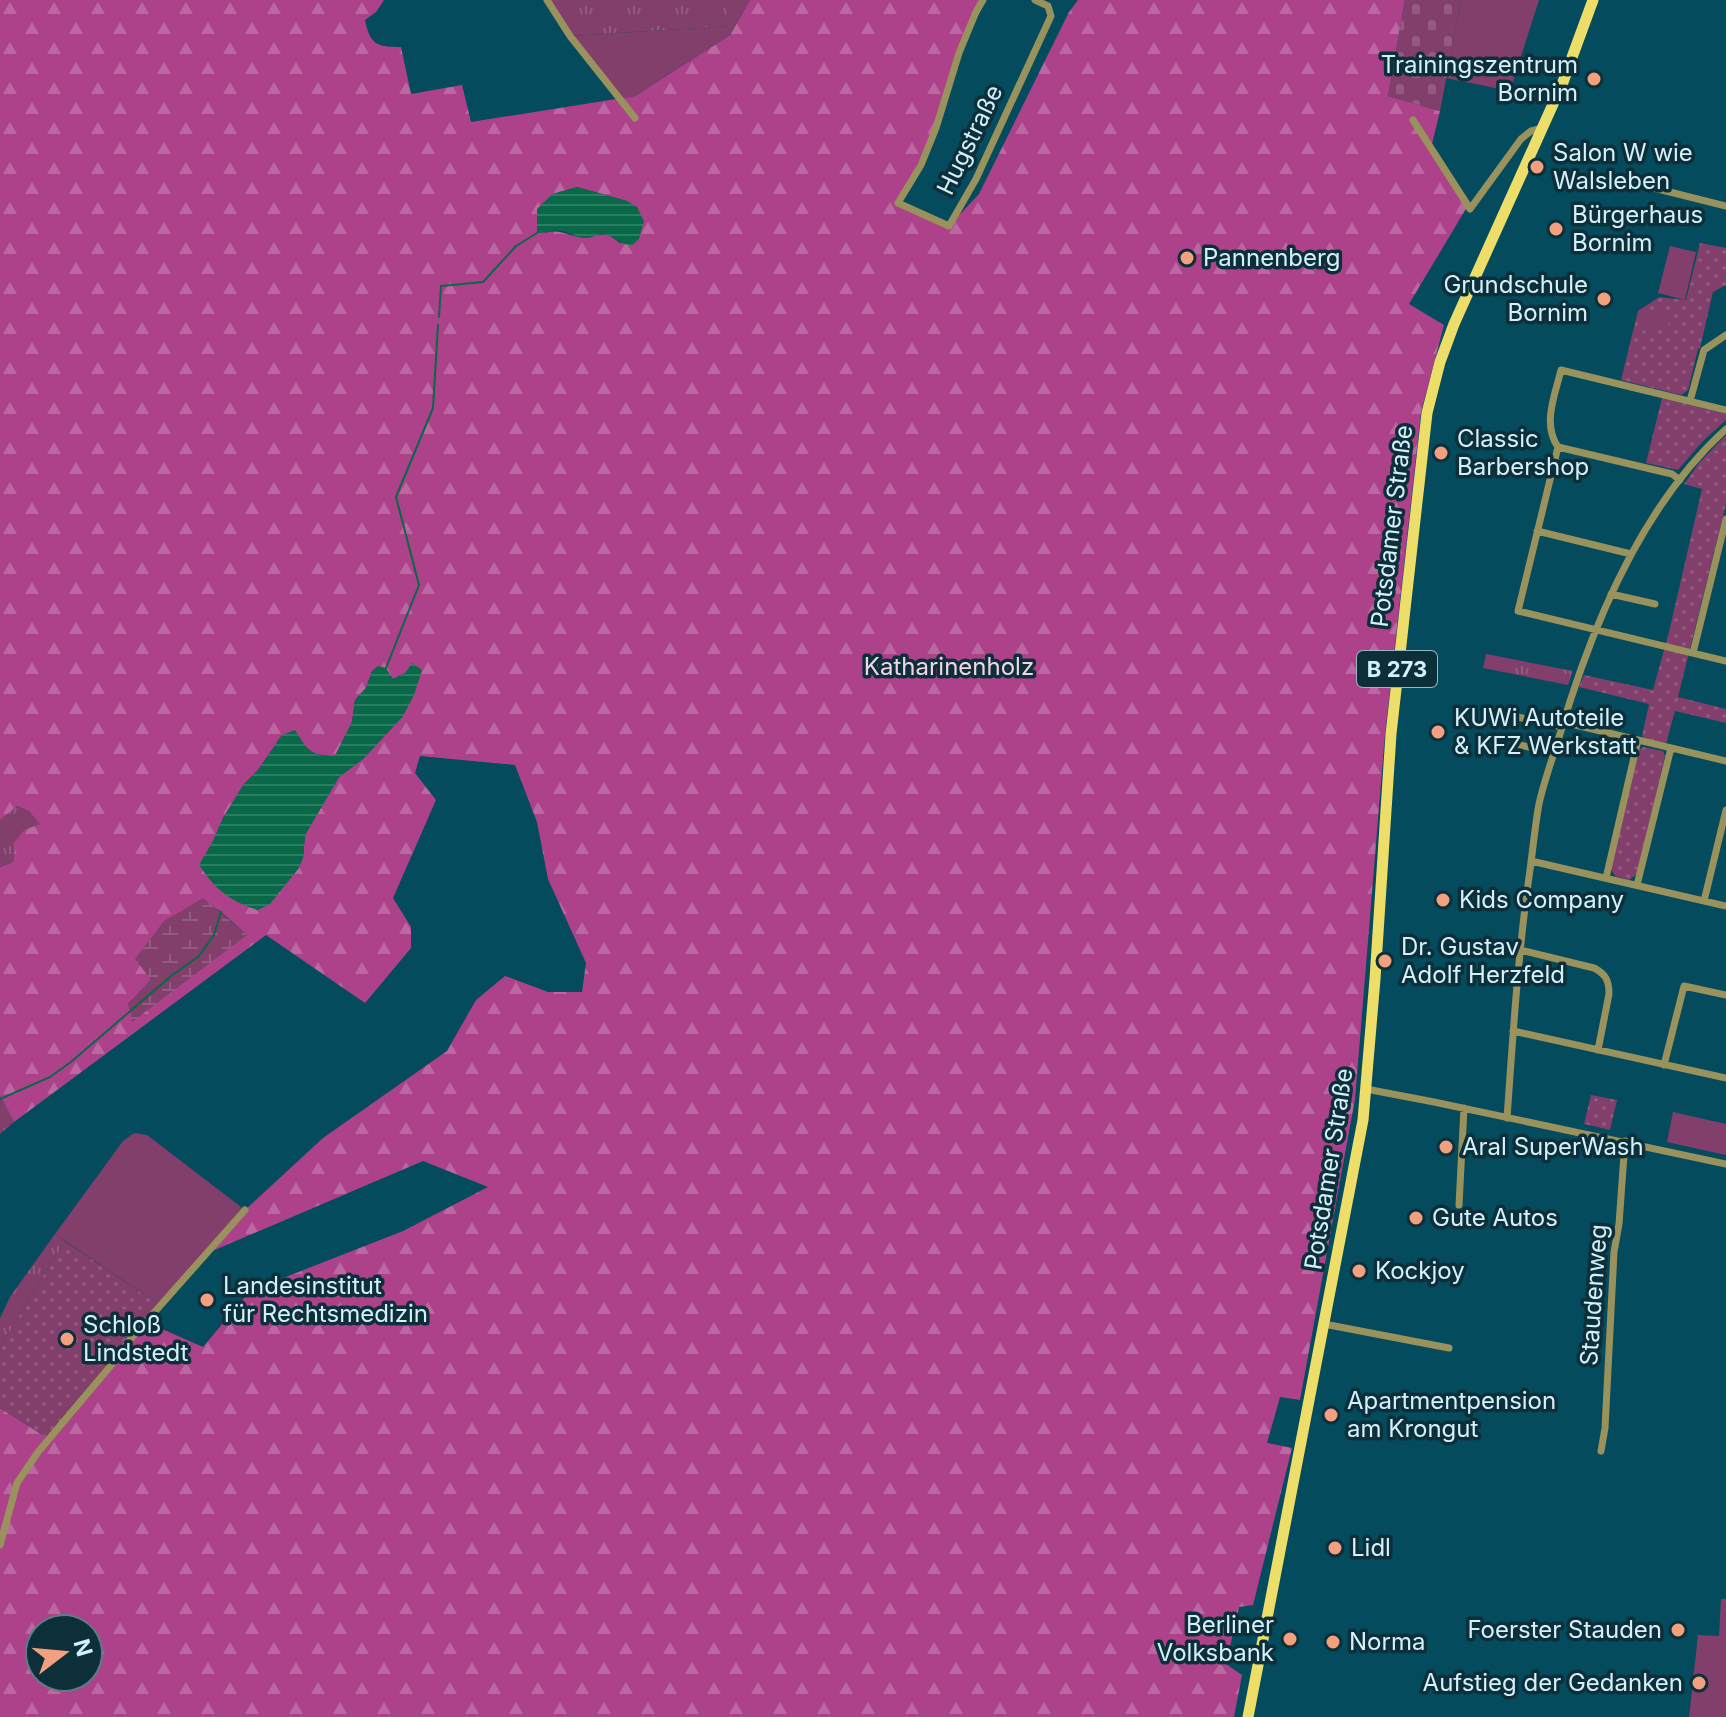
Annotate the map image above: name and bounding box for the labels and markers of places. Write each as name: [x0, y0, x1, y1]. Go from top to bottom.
place label: Trainingszentrum Bornim: [1381, 50, 1578, 107]
marker: Trainingszentrum Bornim: [1585, 70, 1603, 88]
place label: Salon W wie Walsleben: [1553, 138, 1693, 195]
marker: Salon W wie Walsleben: [1528, 158, 1546, 176]
place label: Bürgerhaus Bornim: [1572, 200, 1703, 257]
marker: Bürgerhaus Bornim: [1547, 220, 1565, 238]
place label: Pannenberg: [1203, 243, 1340, 272]
marker: Pannenberg: [1178, 249, 1196, 267]
place label: Grundschule Bornim: [1443, 270, 1588, 327]
marker: Grundschule Bornim: [1595, 290, 1613, 308]
place label: Classic Barbershop: [1457, 424, 1589, 481]
marker: Classic Barbershop: [1432, 444, 1450, 462]
place label: KUWi Autoteile & KFZ Werkstatt: [1454, 703, 1637, 760]
marker: KUWi Autoteile & KFZ Werkstatt: [1429, 723, 1447, 741]
place label: Kids Company: [1459, 885, 1624, 914]
marker: Kids Company: [1434, 891, 1452, 909]
place label: Dr. Gustav Adolf Herzfeld: [1401, 932, 1565, 989]
marker: Dr. Gustav Adolf Herzfeld: [1376, 952, 1394, 970]
place label: Aral SuperWash: [1462, 1132, 1644, 1161]
marker: Aral SuperWash: [1437, 1138, 1455, 1156]
place label: Gute Autos: [1432, 1203, 1558, 1232]
marker: Gute Autos: [1407, 1209, 1425, 1227]
place label: Kockjoy: [1375, 1256, 1465, 1285]
marker: Kockjoy: [1350, 1262, 1368, 1280]
place label: Landesinstitut für Rechtsmedizin: [223, 1271, 428, 1328]
marker: Landesinstitut für Rechtsmedizin: [198, 1291, 216, 1309]
place label: Schloß Lindstedt: [83, 1310, 189, 1367]
marker: Schloß Lindstedt: [58, 1330, 76, 1348]
place label: Apartmentpension am Krongut: [1347, 1386, 1556, 1443]
marker: Apartmentpension am Krongut: [1322, 1406, 1340, 1424]
place label: Lidl: [1351, 1533, 1391, 1562]
marker: Lidl: [1326, 1539, 1344, 1557]
place label: Berliner Volksbank: [1157, 1610, 1274, 1667]
place label: Foerster Stauden: [1467, 1615, 1662, 1644]
marker: Foerster Stauden: [1669, 1621, 1687, 1639]
place label: Norma: [1349, 1627, 1425, 1656]
marker: Berliner Volksbank: [1281, 1630, 1299, 1648]
marker: Norma: [1324, 1633, 1342, 1651]
place label: Aufstieg der Gedanken: [1423, 1668, 1683, 1697]
marker: Aufstieg der Gedanken: [1690, 1674, 1708, 1692]

